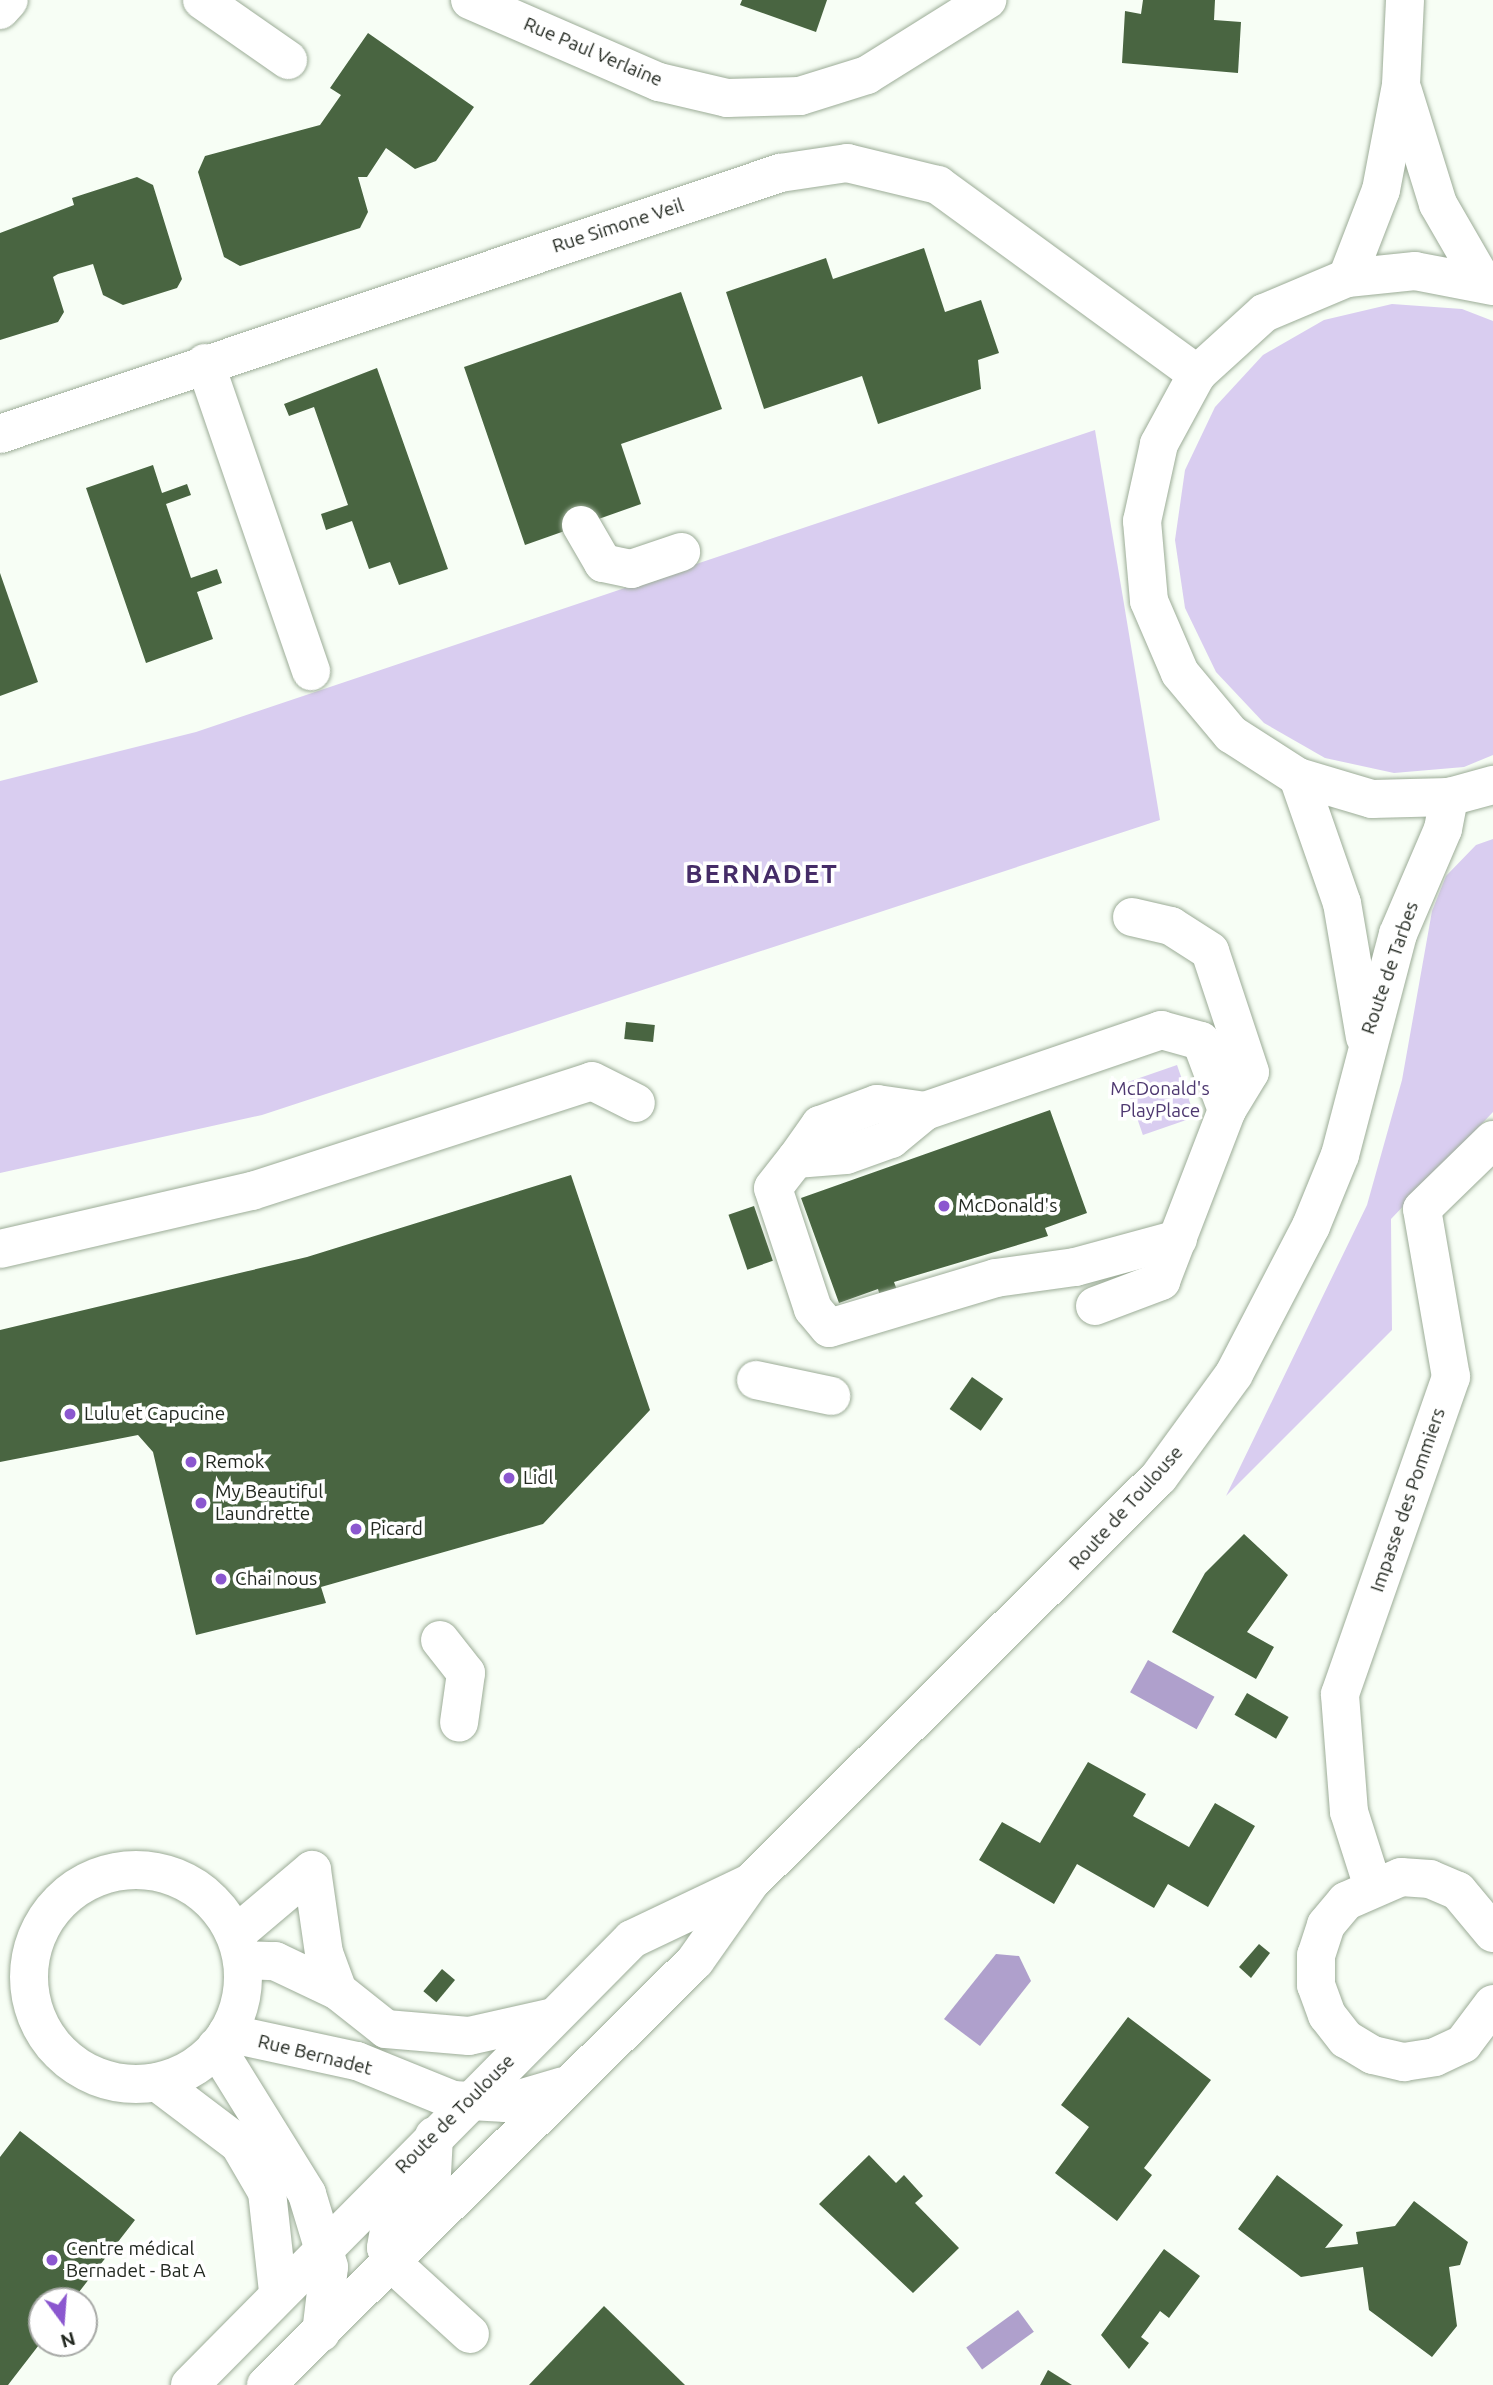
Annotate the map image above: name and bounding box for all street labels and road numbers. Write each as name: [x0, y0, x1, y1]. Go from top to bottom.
street label: Rue Paul Verlaine: [520, 13, 666, 91]
street label: Rue Simone Veil: [549, 194, 687, 258]
street label: Route de Tarbes: [1357, 899, 1423, 1037]
street label: Impasse des Pommiers: [1366, 1405, 1450, 1595]
street label: Route de Toulouse: [1064, 1441, 1188, 1575]
street label: Rue Bernadet: [255, 2030, 375, 2080]
street label: Route de Toulouse: [391, 2050, 519, 2178]

